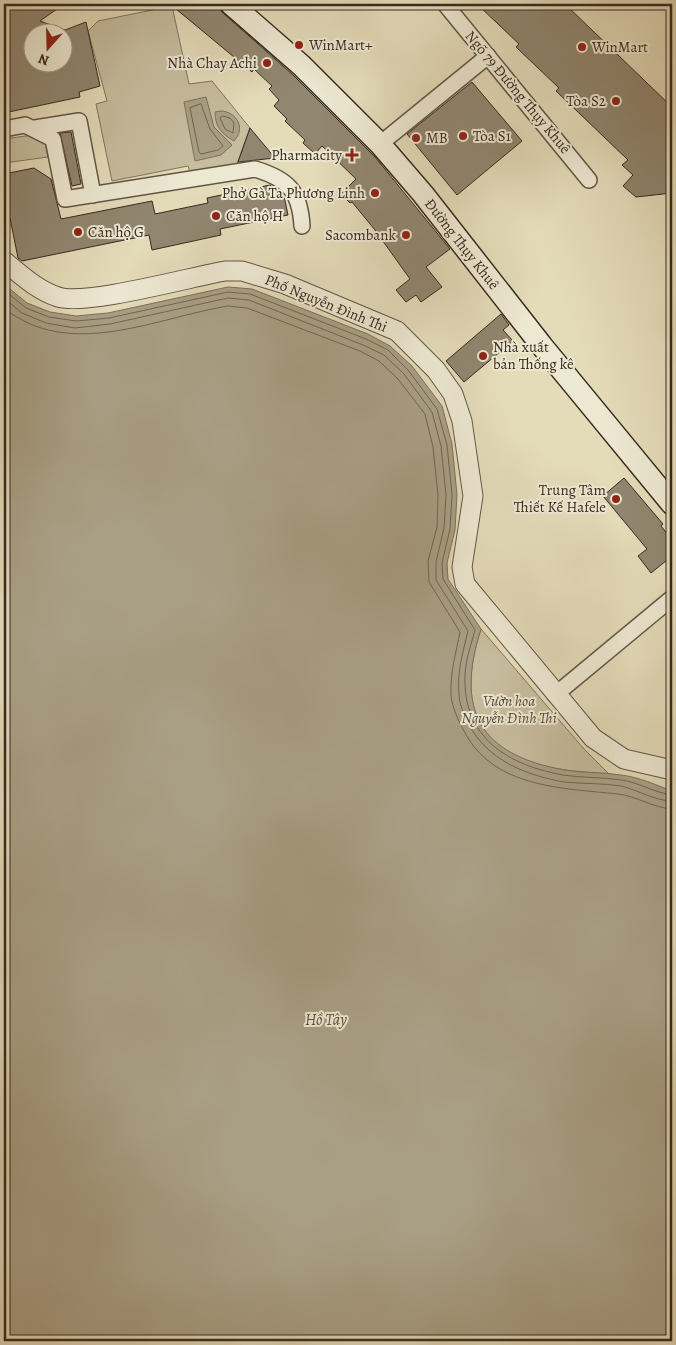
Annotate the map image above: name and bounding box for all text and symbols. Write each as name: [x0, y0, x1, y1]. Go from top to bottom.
north arrow: [22, 22, 72, 72]
street label: Ngõ 79 Đường Thụy Khuê: [461, 26, 576, 158]
place label: WinMart+: [308, 35, 373, 55]
place label: WinMart: [591, 37, 648, 57]
marker: WinMart+: [293, 39, 305, 51]
marker: WinMart: [576, 41, 588, 53]
text: N: [36, 49, 52, 70]
place label: Nhà Chay Achi: [167, 53, 257, 73]
marker: Nhà Chay Achi: [261, 57, 273, 69]
place label: Tòa S2: [566, 91, 606, 111]
marker: Tòa S2: [610, 95, 622, 107]
place label: Tòa S1: [473, 126, 511, 146]
place label: MB: [426, 128, 448, 148]
marker: Tòa S1: [457, 130, 469, 142]
marker: MB: [410, 132, 422, 144]
place label: Pharmacity: [271, 145, 342, 165]
marker: Pharmacity: [346, 149, 358, 161]
place label: Phở Gà Ta Phương Linh: [222, 183, 365, 203]
marker: Phở Gà Ta Phương Linh: [369, 187, 381, 199]
street label: Đường Thụy Khuê: [420, 194, 504, 294]
place label: Căn hộ H: [226, 206, 283, 226]
marker: Căn hộ H: [210, 210, 222, 222]
place label: Căn hộ G: [88, 222, 144, 242]
place label: Sacombank: [325, 225, 397, 245]
marker: Căn hộ G: [72, 226, 84, 238]
marker: Sacombank: [400, 229, 412, 241]
street label: Phố Nguyễn Đình Thi: [262, 269, 390, 337]
place label: Nhà xuất bản Thống kê: [493, 337, 574, 374]
marker: Nhà xuất bản Thống kê: [477, 350, 489, 362]
place label: Trung Tâm Thiết Kế Hafele: [514, 480, 607, 517]
marker: Trung Tâm Thiết Kế Hafele: [610, 493, 622, 505]
park label: Vườn hoa Nguyễn Đình Thi: [461, 691, 557, 728]
water label: Hồ Tây: [305, 1009, 347, 1031]

